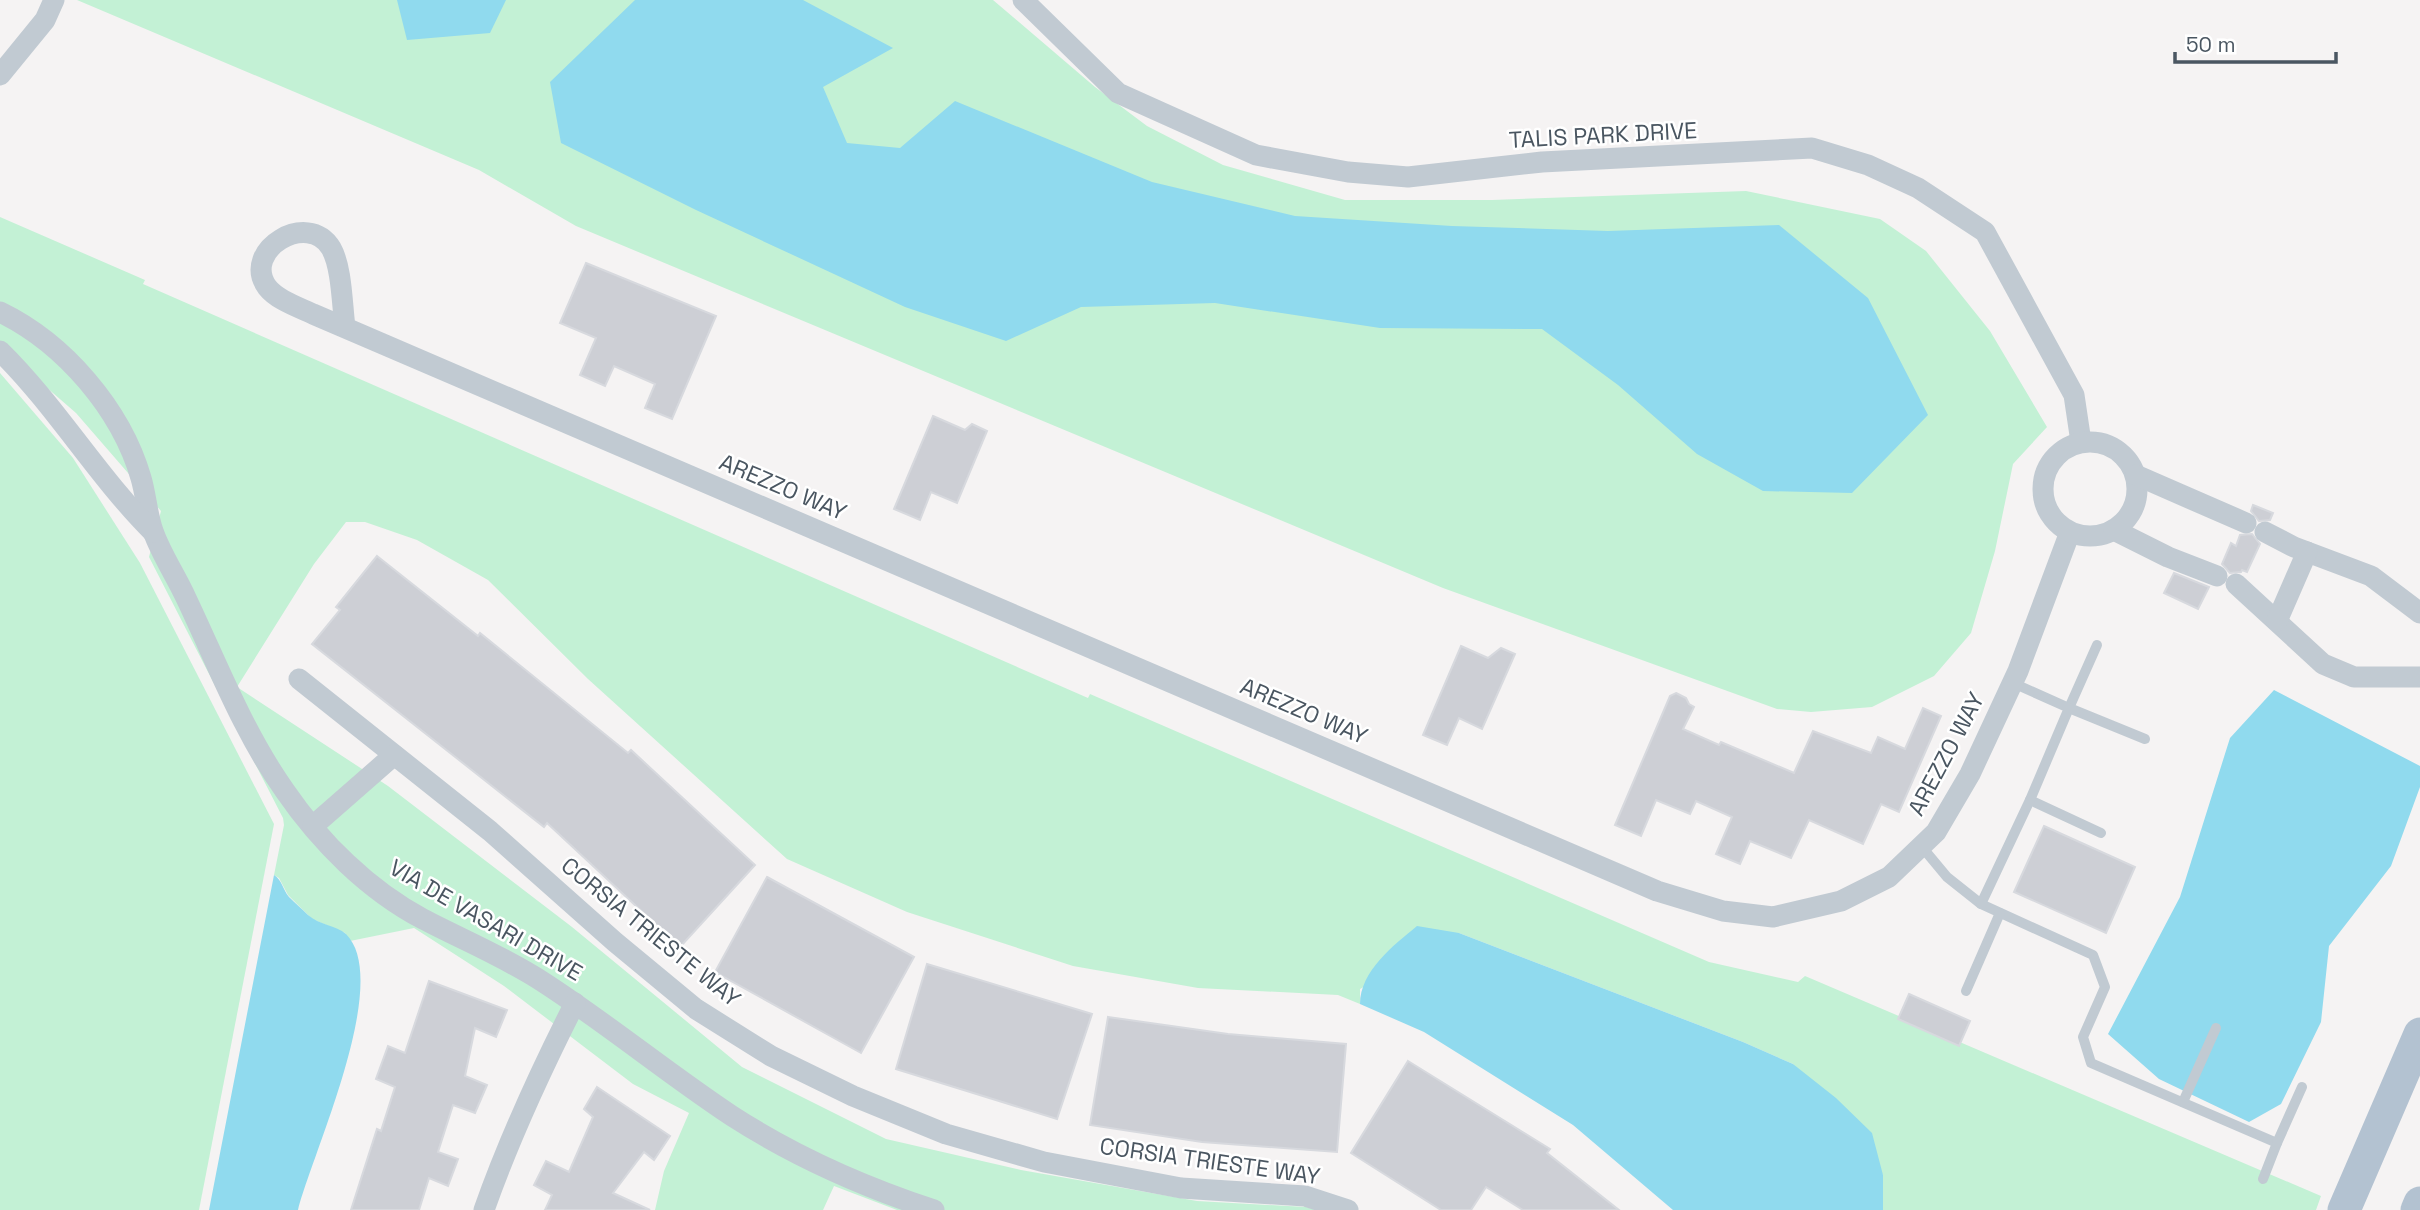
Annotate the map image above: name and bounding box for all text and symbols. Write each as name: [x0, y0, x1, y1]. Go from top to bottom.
scale bar: [2175, 21, 2336, 65]
text: 50 m: [2186, 31, 2236, 58]
street label: TALIS PARK DRIVE: [1508, 115, 1698, 155]
street label: AREZZO WAY: [715, 447, 851, 527]
street label: AREZZO WAY: [1236, 671, 1372, 751]
street label: AREZZO WAY: [1901, 687, 1991, 821]
street label: CORSIA TRIESTE WAY: [555, 850, 747, 1014]
street label: VIA DE VASARI DRIVE: [384, 852, 588, 988]
street label: CORSIA TRIESTE WAY: [1098, 1131, 1322, 1191]

